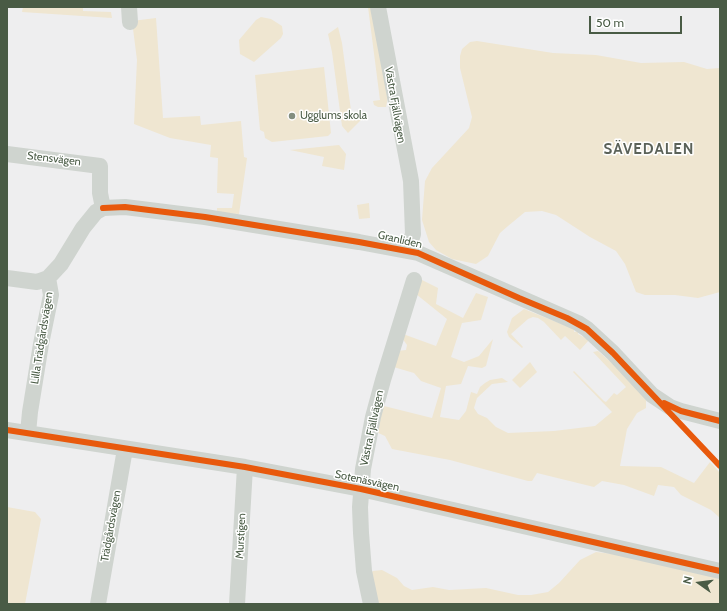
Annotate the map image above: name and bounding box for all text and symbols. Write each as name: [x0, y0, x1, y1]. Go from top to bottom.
scale bar: [591, 8, 684, 34]
text: 50 m: [596, 15, 624, 30]
street label: Västra Fjällvägen: [382, 66, 408, 144]
place label: Ugglums skola: [300, 109, 367, 123]
marker: Ugglums skola: [287, 111, 297, 121]
district label: SÄVEDALEN: [604, 141, 694, 159]
street label: Stensvägen: [26, 149, 82, 169]
street label: Granliden: [377, 229, 423, 251]
street label: Lilla Trädgårdsvägen: [28, 291, 56, 385]
street label: Västra Fjällvägen: [358, 389, 386, 467]
street label: Sotenäsvägen: [334, 468, 400, 494]
street label: Trädgårdsvägen: [98, 489, 124, 563]
street label: Murstigen: [233, 513, 249, 559]
north arrow: [679, 563, 719, 603]
text: N: [680, 575, 695, 586]

